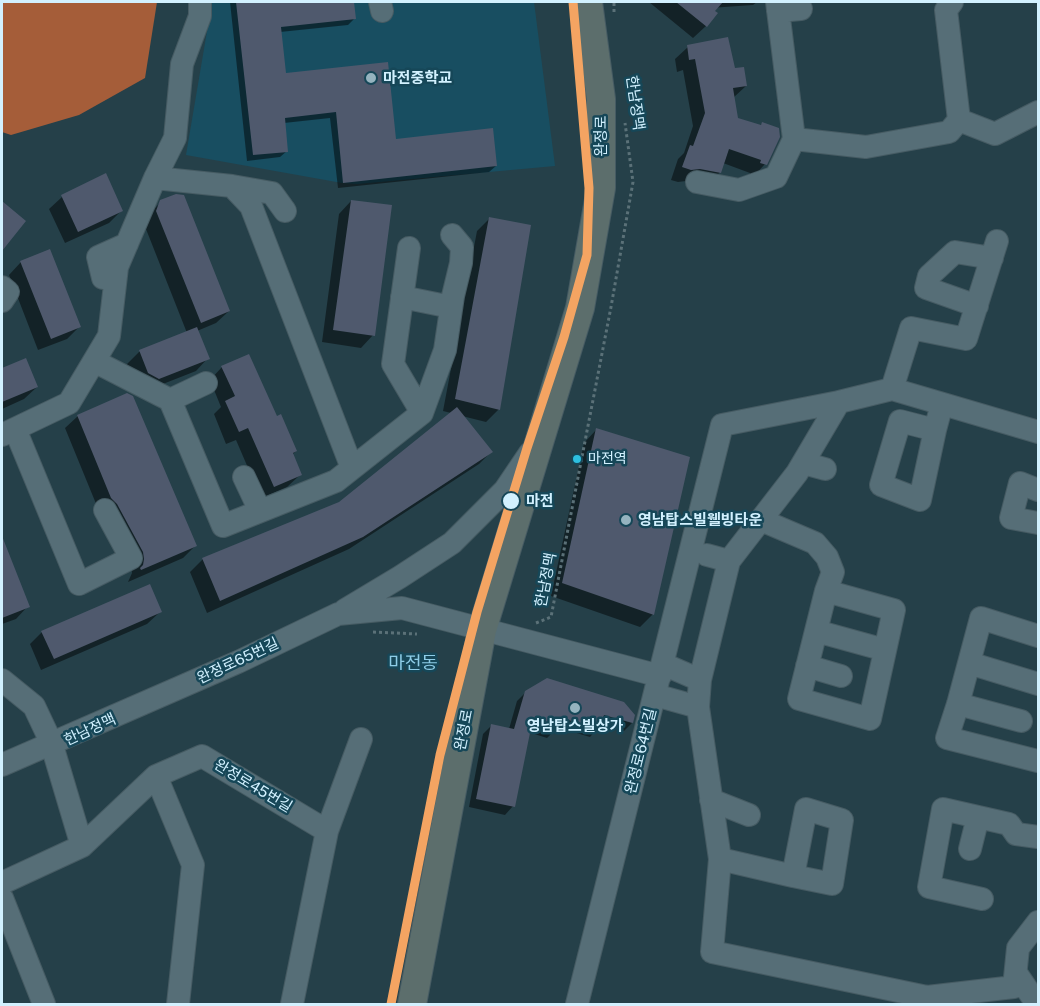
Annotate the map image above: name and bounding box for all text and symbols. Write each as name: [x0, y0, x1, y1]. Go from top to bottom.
place label: 마전중학교: [383, 69, 452, 87]
marker: 마전중학교: [364, 71, 378, 85]
street label: 한남정맥: [622, 74, 648, 132]
street label: 완정로: [592, 115, 610, 157]
place label: 마전역: [588, 451, 627, 467]
marker: 마전역: [571, 453, 583, 465]
marker: 마전: [501, 491, 521, 511]
place label: 마전: [526, 492, 554, 510]
place label: 영남탑스빌웰빙타운: [638, 511, 762, 529]
marker: 영남탑스빌웰빙타운: [619, 513, 633, 527]
street label: 한남정맥: [532, 551, 560, 609]
street label: 완정로65번길: [194, 634, 282, 688]
district label: 마전동: [388, 652, 438, 674]
marker: 영남탑스빌상가: [568, 701, 582, 715]
street label: 완정로64번길: [622, 706, 660, 796]
street label: 완정로: [451, 708, 477, 752]
street label: 한남정맥: [61, 710, 119, 750]
place label: 영남탑스빌상가: [527, 717, 623, 735]
street label: 완정로45번길: [211, 756, 295, 816]

